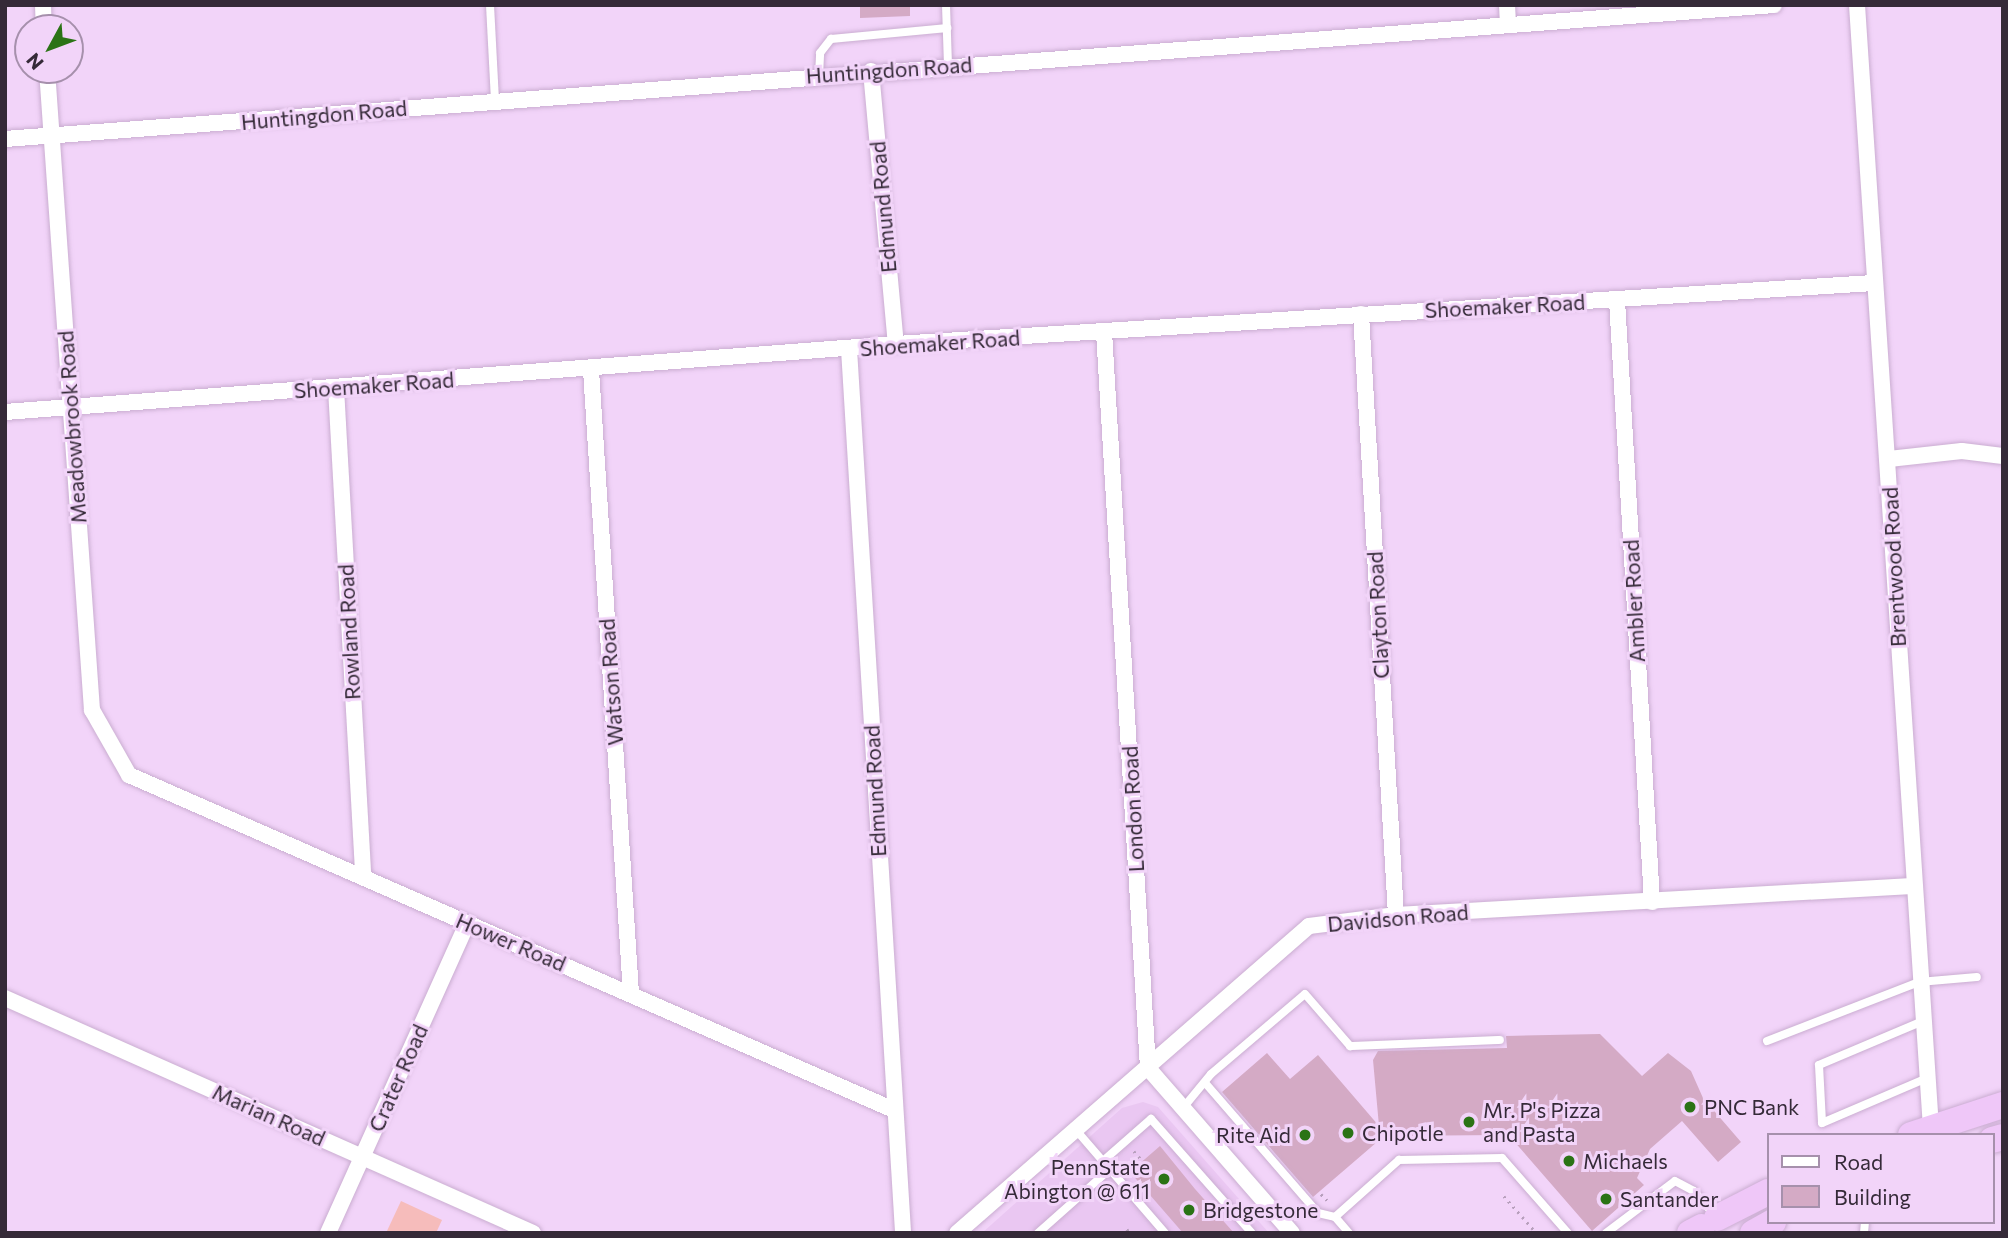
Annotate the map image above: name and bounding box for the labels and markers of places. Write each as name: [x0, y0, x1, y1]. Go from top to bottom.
place label: PNC Bank: [1704, 1094, 1799, 1120]
place label: Mr. P's Pizza and Pasta: [1483, 1097, 1601, 1147]
marker: PNC Bank: [1682, 1099, 1698, 1115]
marker: Mr. P's Pizza and Pasta: [1461, 1114, 1477, 1130]
place label: Chipotle: [1362, 1120, 1444, 1146]
place label: Rite Aid: [1216, 1122, 1291, 1148]
marker: Chipotle: [1340, 1125, 1356, 1141]
marker: Rite Aid: [1297, 1127, 1313, 1143]
place label: Michaels: [1583, 1148, 1668, 1174]
marker: Michaels: [1561, 1153, 1577, 1169]
place label: PennState Abington @ 611: [1004, 1154, 1150, 1204]
marker: PennState Abington @ 611: [1156, 1171, 1172, 1187]
place label: Santander: [1620, 1186, 1719, 1212]
marker: Santander: [1598, 1191, 1614, 1207]
place label: Bridgestone: [1203, 1197, 1318, 1223]
marker: Bridgestone: [1181, 1202, 1197, 1218]

